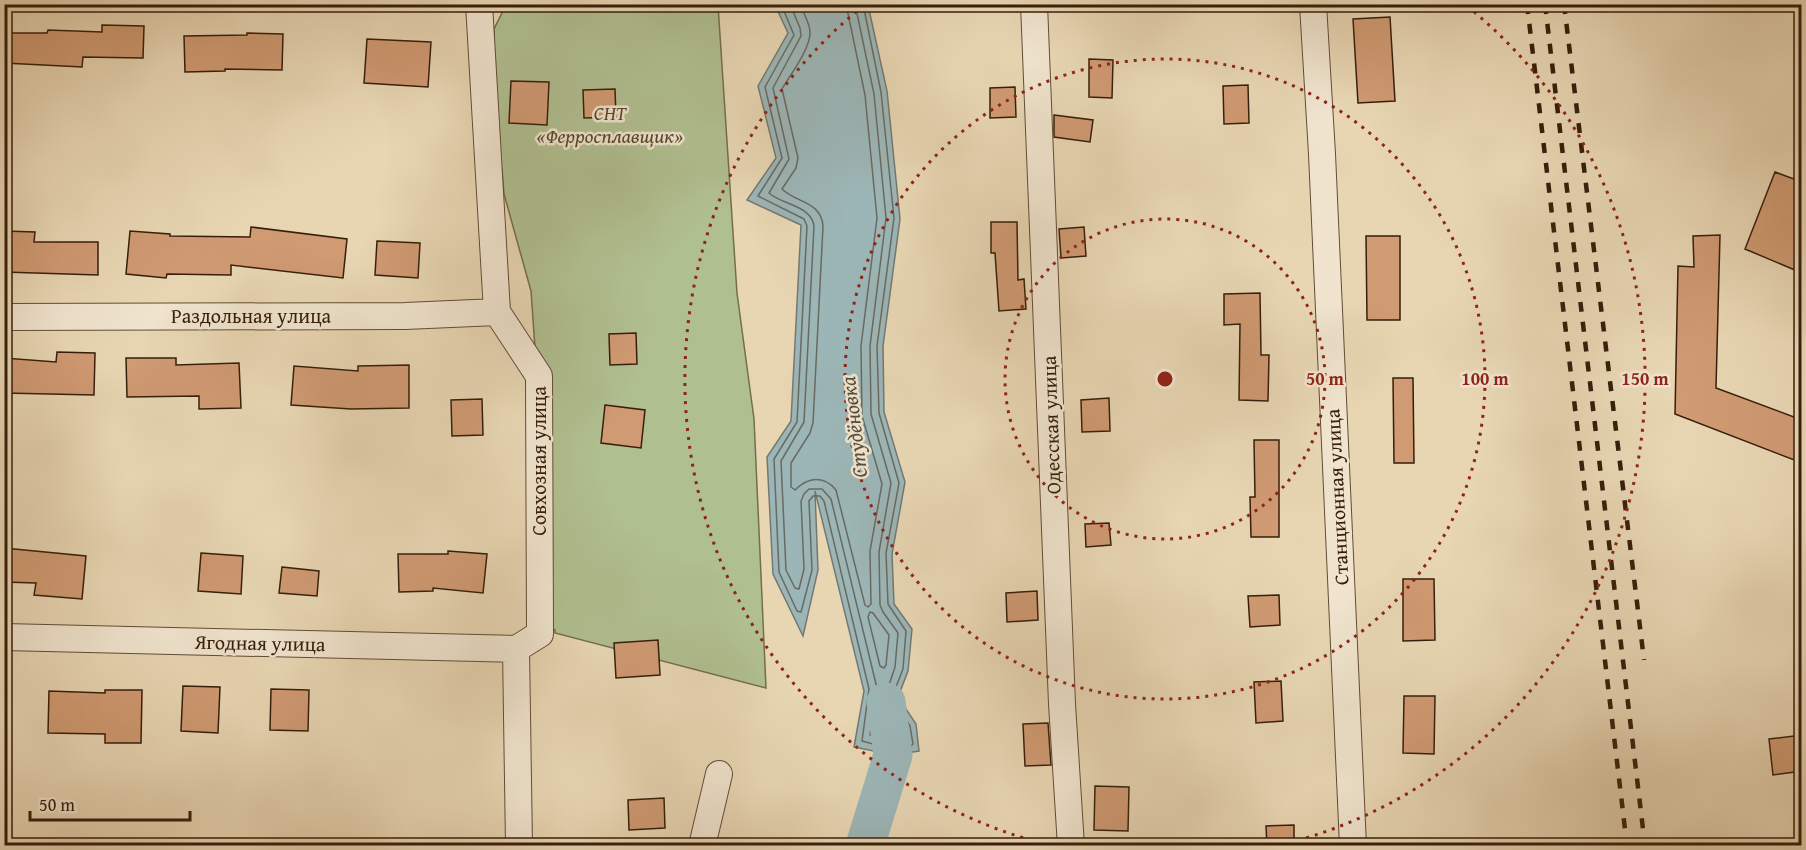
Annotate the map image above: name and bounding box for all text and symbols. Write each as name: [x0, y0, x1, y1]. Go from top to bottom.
park label: СНТ «Ферросплавщик»: [537, 98, 683, 150]
street label: Раздольная улица: [171, 301, 332, 330]
street label: Одесская улица: [1034, 355, 1067, 495]
text: 50 m: [1306, 365, 1345, 392]
text: 100 m: [1461, 365, 1509, 392]
text: 150 m: [1621, 365, 1669, 392]
centre of rings: [1155, 369, 1175, 389]
water label: Студёновка: [832, 374, 875, 480]
street label: Совхозная улица: [524, 386, 553, 536]
street label: Станционная улица: [1317, 408, 1356, 586]
street label: Ягодная улица: [193, 627, 326, 658]
scale bar: [30, 784, 190, 822]
text: 50 m: [39, 791, 75, 818]

